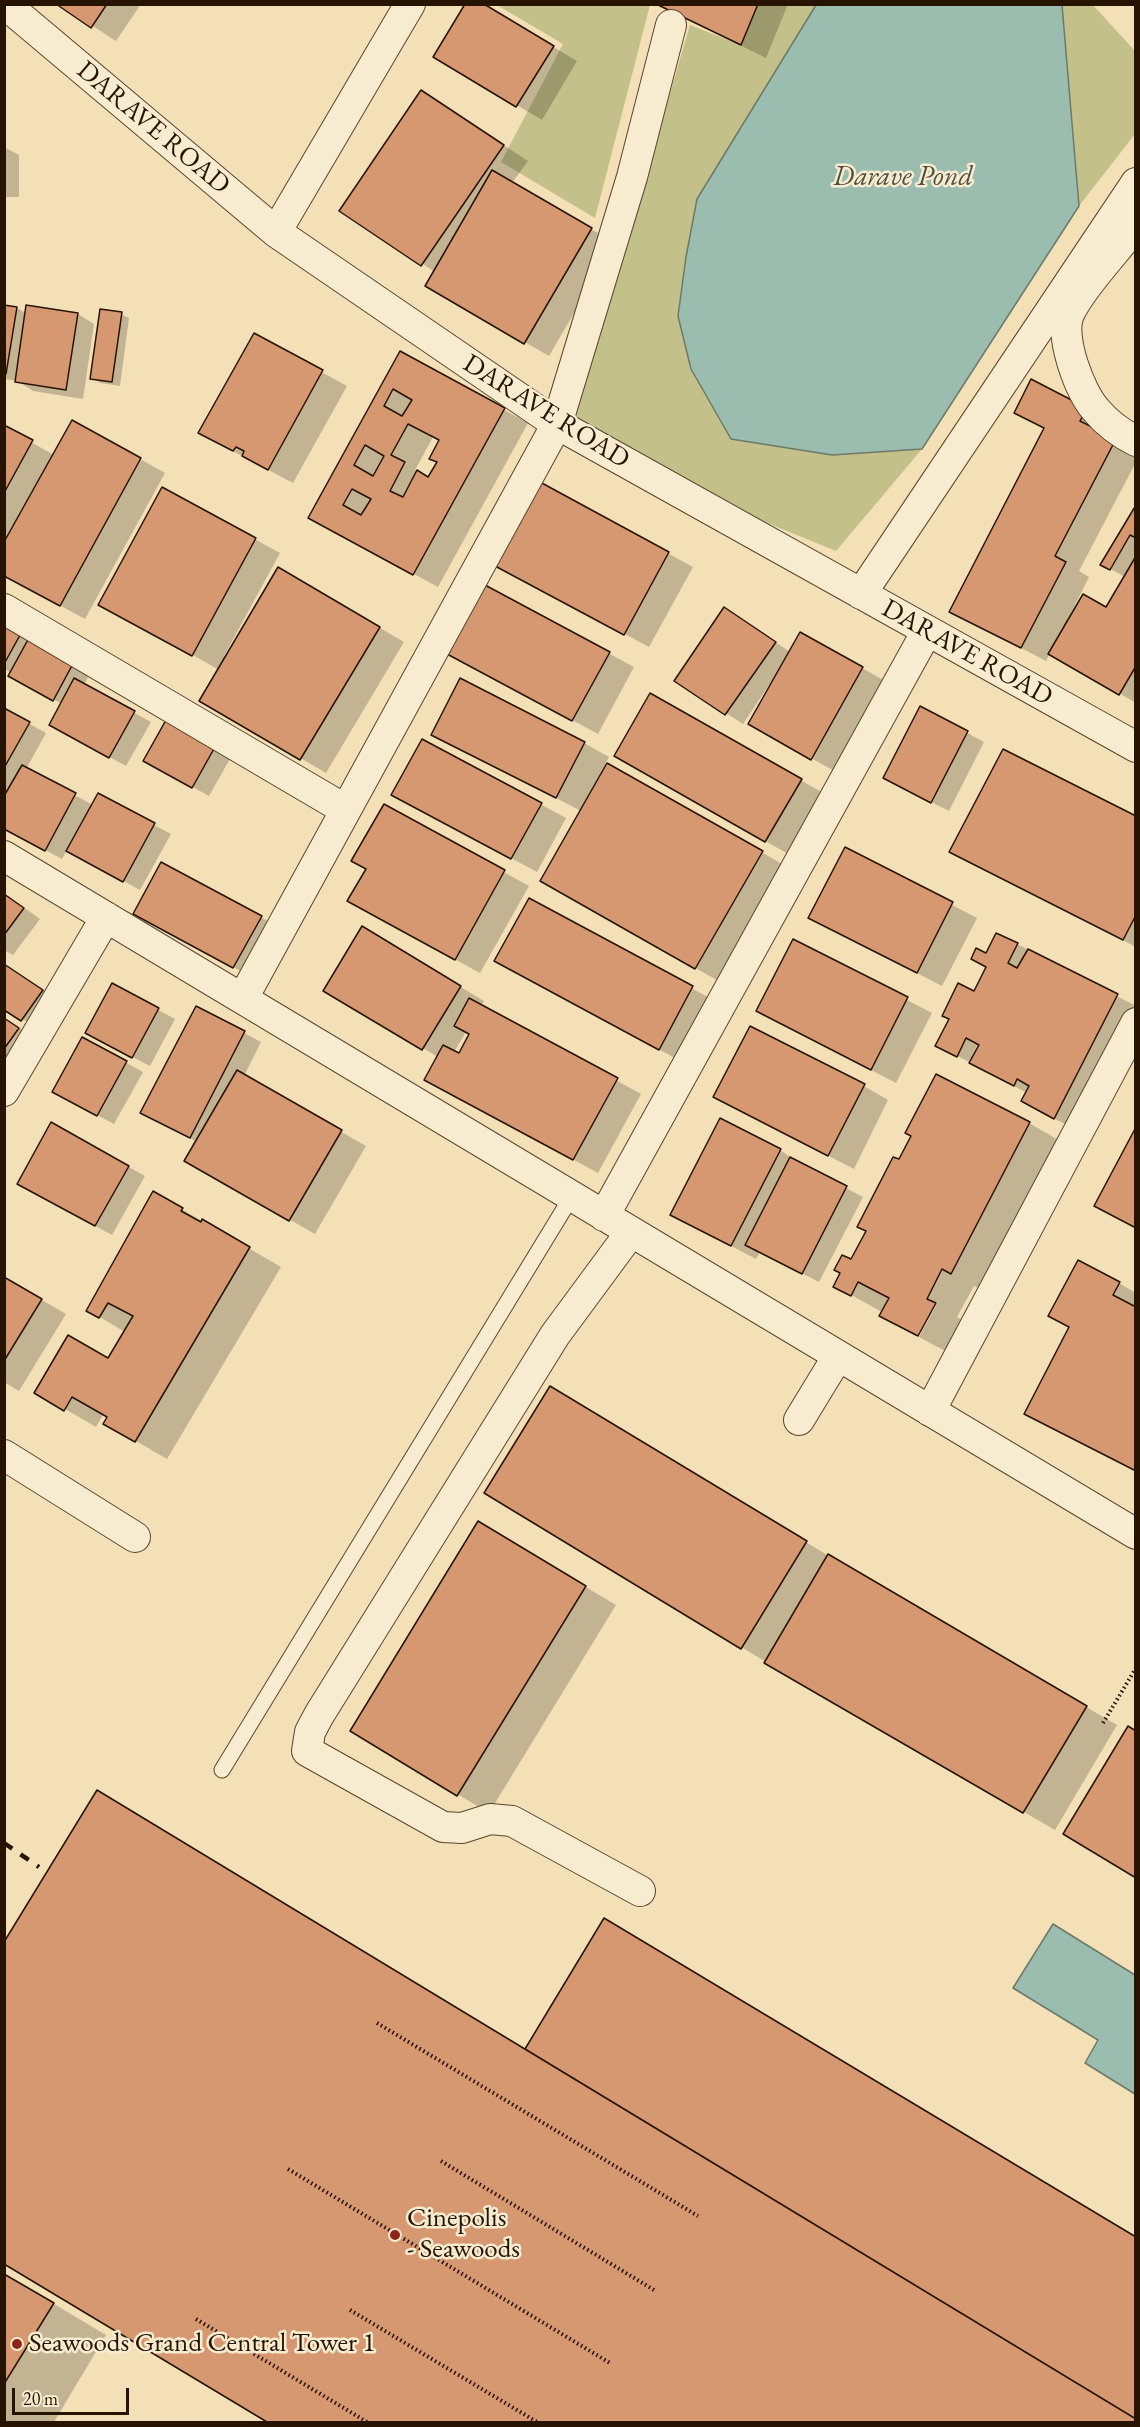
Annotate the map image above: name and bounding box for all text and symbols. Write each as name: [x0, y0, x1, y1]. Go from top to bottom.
street label: DARAVE ROAD: [70, 54, 236, 202]
water label: Darave Pond: [833, 160, 973, 194]
street label: DARAVE ROAD: [457, 348, 635, 476]
street label: DARAVE ROAD: [876, 593, 1058, 713]
place label: Cinepolis - Seawoods: [407, 2203, 520, 2266]
marker: Cinepolis - Seawoods: [388, 2228, 402, 2242]
place label: Seawoods Grand Central Tower 1: [29, 2328, 375, 2360]
marker: Seawoods Grand Central Tower 1: [10, 2337, 24, 2351]
scale bar: [15, 2376, 132, 2414]
text: 20 m: [23, 2387, 58, 2410]

